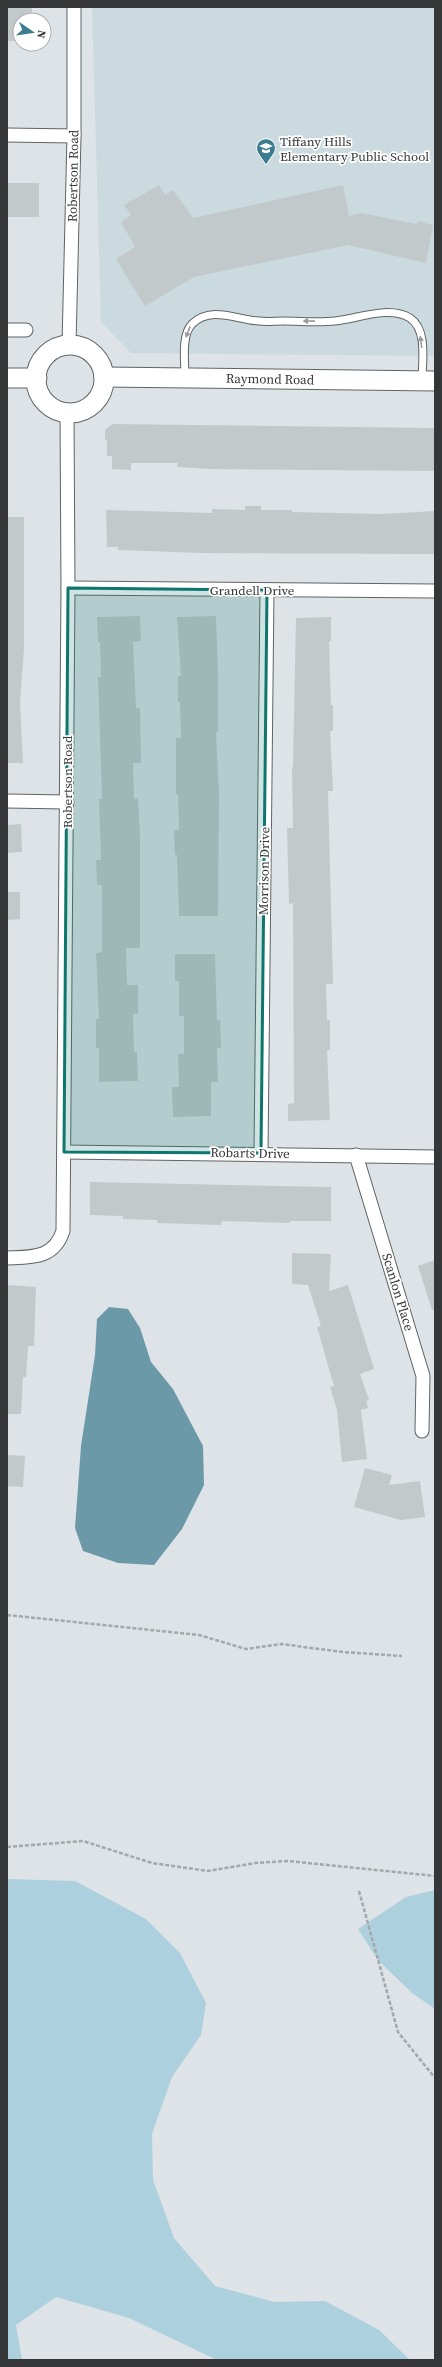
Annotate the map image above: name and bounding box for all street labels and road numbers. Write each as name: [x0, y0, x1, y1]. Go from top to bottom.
street label: Robertson Road: [64, 129, 82, 222]
street label: Raymond Road: [226, 370, 315, 388]
street label: Grandell Drive: [210, 582, 295, 599]
street label: Robertson Road: [59, 735, 76, 828]
street label: Morrison Drive: [255, 826, 273, 915]
street label: Robarts Drive: [210, 1144, 290, 1162]
street label: Scanlon Place: [378, 1251, 418, 1333]

